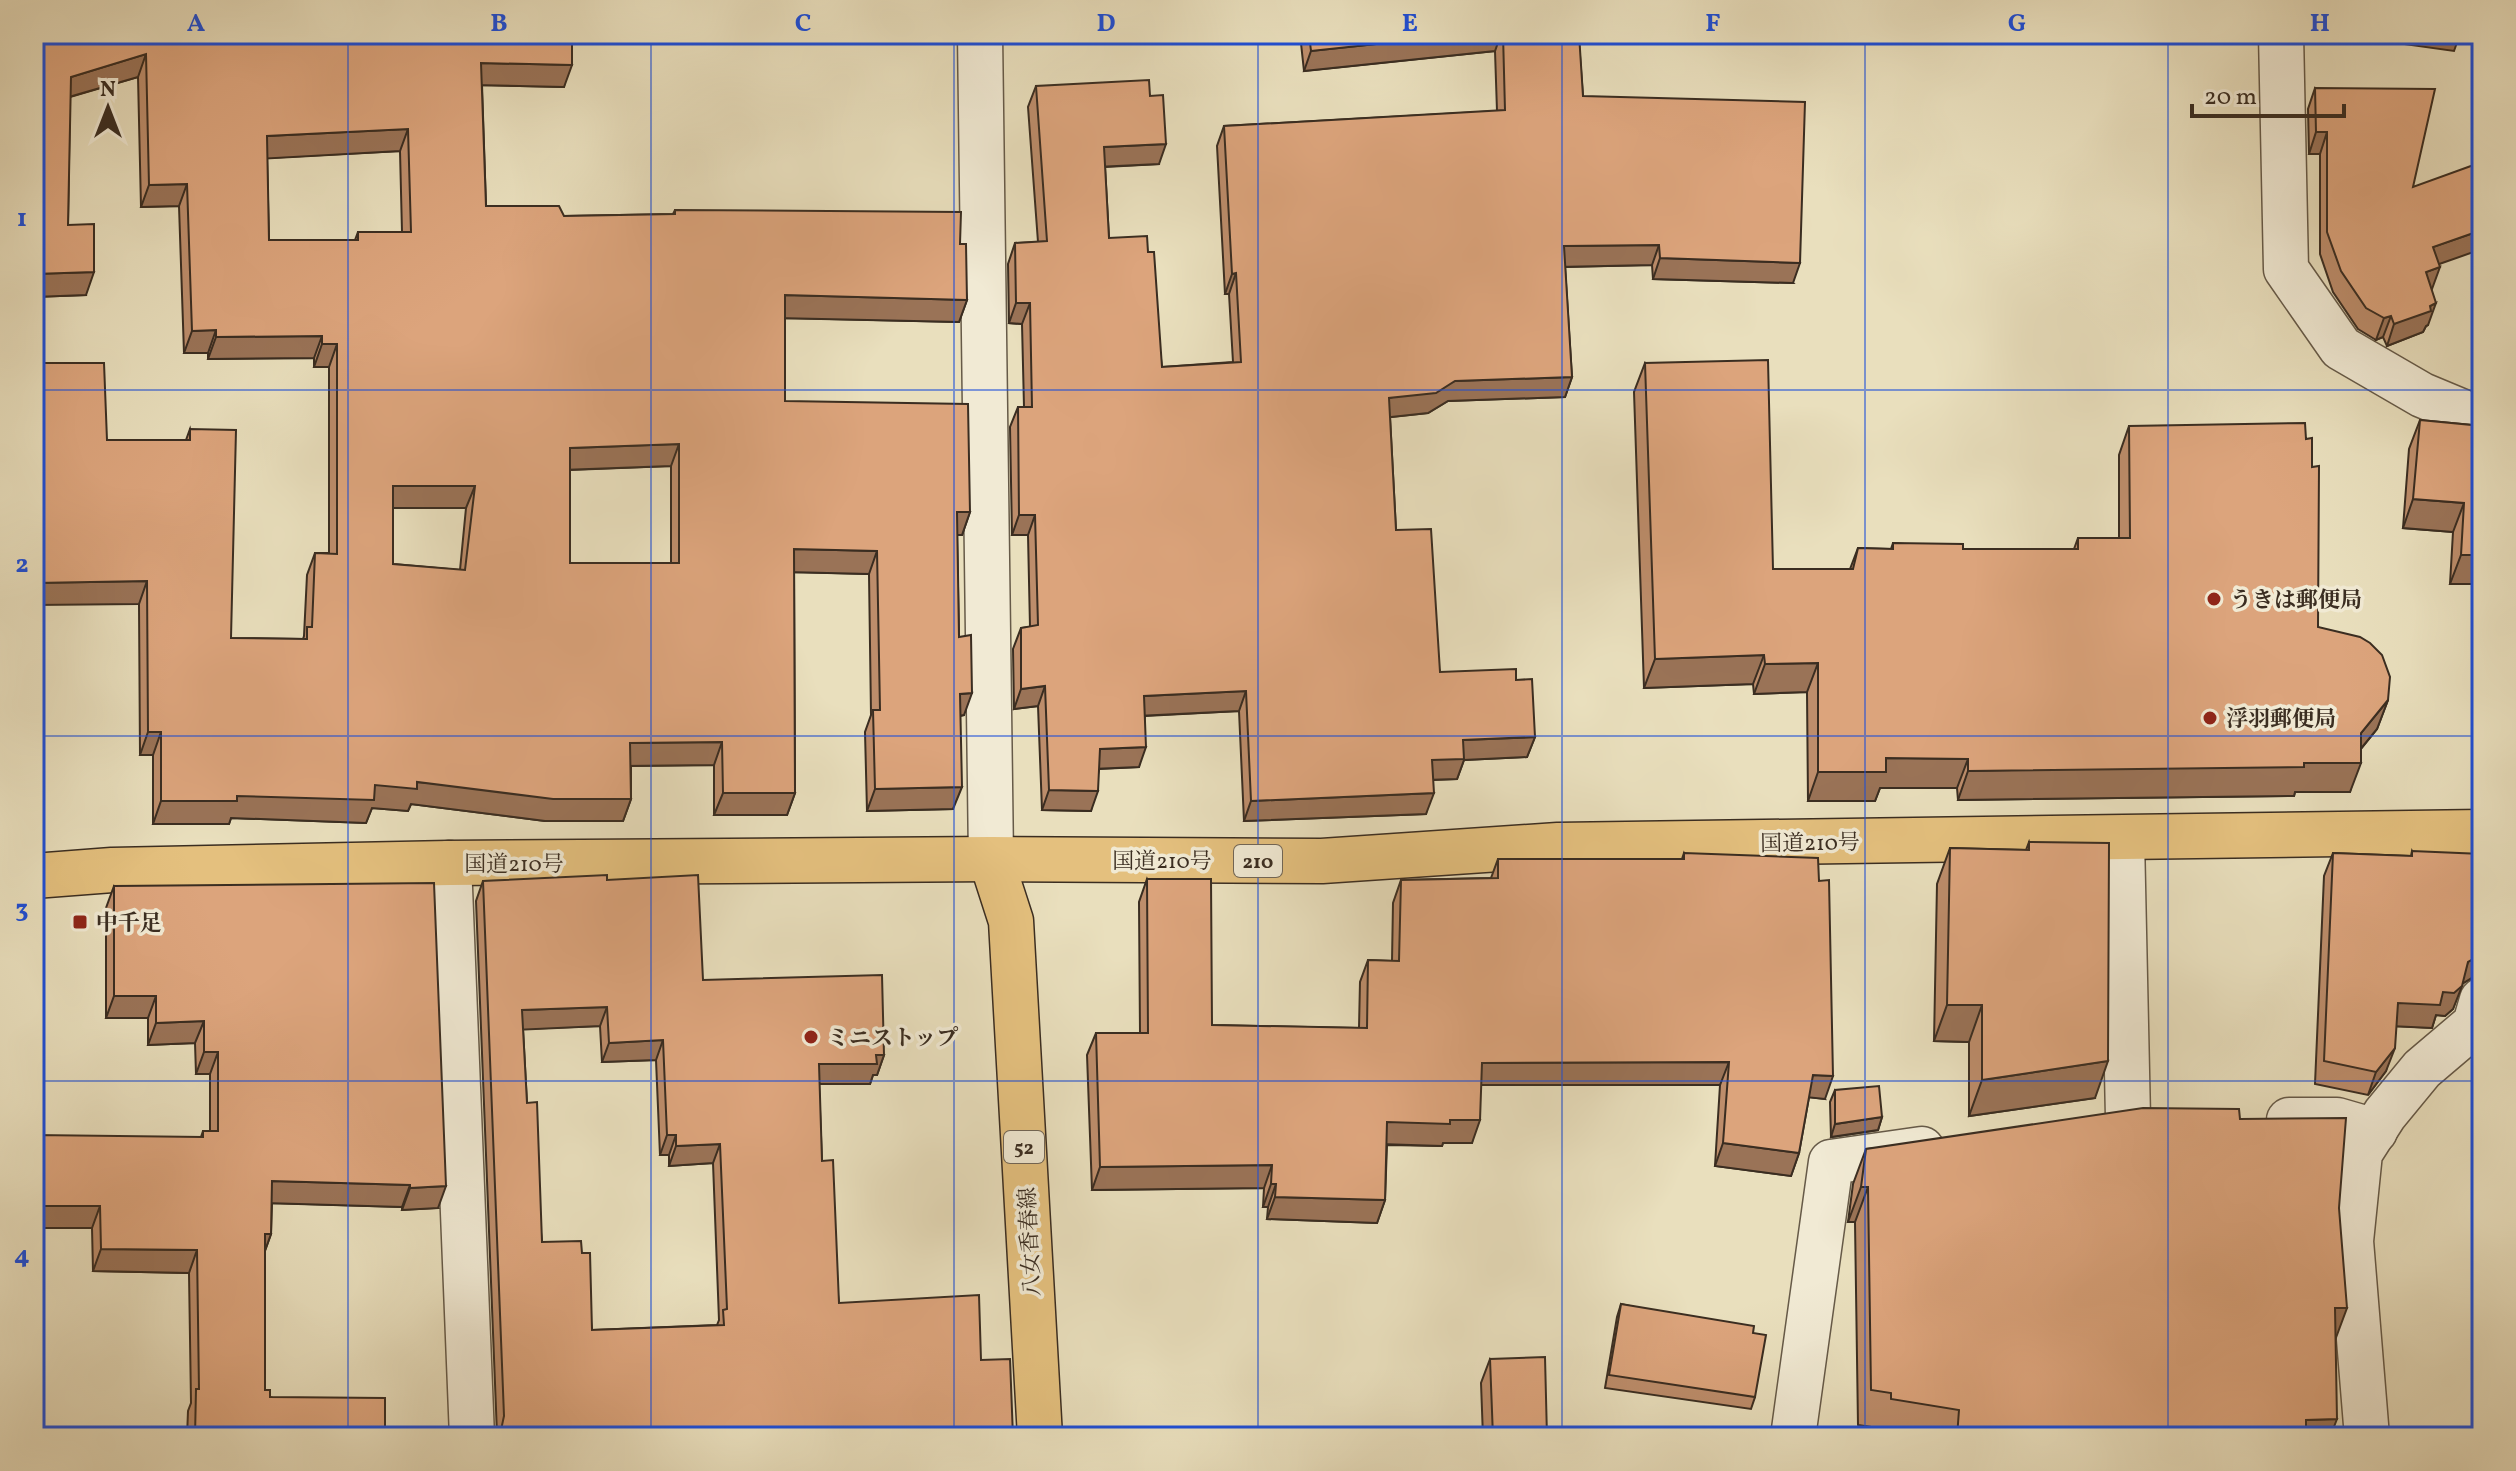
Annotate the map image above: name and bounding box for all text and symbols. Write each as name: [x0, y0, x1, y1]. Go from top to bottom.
text: A: [187, 6, 206, 42]
text: B: [490, 6, 508, 42]
text: C: [795, 6, 811, 42]
text: D: [1096, 6, 1116, 42]
text: E: [1402, 6, 1418, 42]
text: F: [1705, 6, 1721, 42]
text: G: [2008, 6, 2026, 42]
text: H: [2310, 6, 2330, 42]
north arrow: [68, 68, 148, 148]
scale bar: [2192, 68, 2344, 118]
text: N: [100, 75, 116, 106]
text: 20 m: [2204, 81, 2257, 115]
text: 1: [17, 201, 27, 237]
text: 2: [15, 547, 29, 583]
place label: うきは郵便局: [2230, 586, 2362, 617]
marker: うきは郵便局: [2205, 590, 2223, 608]
place label: 浮羽郵便局: [2226, 705, 2336, 736]
marker: 浮羽郵便局: [2201, 709, 2219, 727]
street label: 国道210号: [1760, 828, 1860, 861]
road number: 210: [1234, 845, 1282, 877]
street label: 国道210号: [1112, 847, 1212, 878]
street label: 国道210号: [464, 850, 564, 881]
text: 3: [15, 892, 29, 928]
place label: 中千足: [96, 909, 162, 940]
marker: 中千足: [71, 913, 89, 931]
place label: ミニストップ: [827, 1024, 958, 1055]
marker: ミニストップ: [802, 1028, 820, 1046]
road number: 52: [1004, 1131, 1044, 1163]
street label: 八女香春線: [1013, 1186, 1050, 1298]
text: 4: [14, 1238, 30, 1274]

